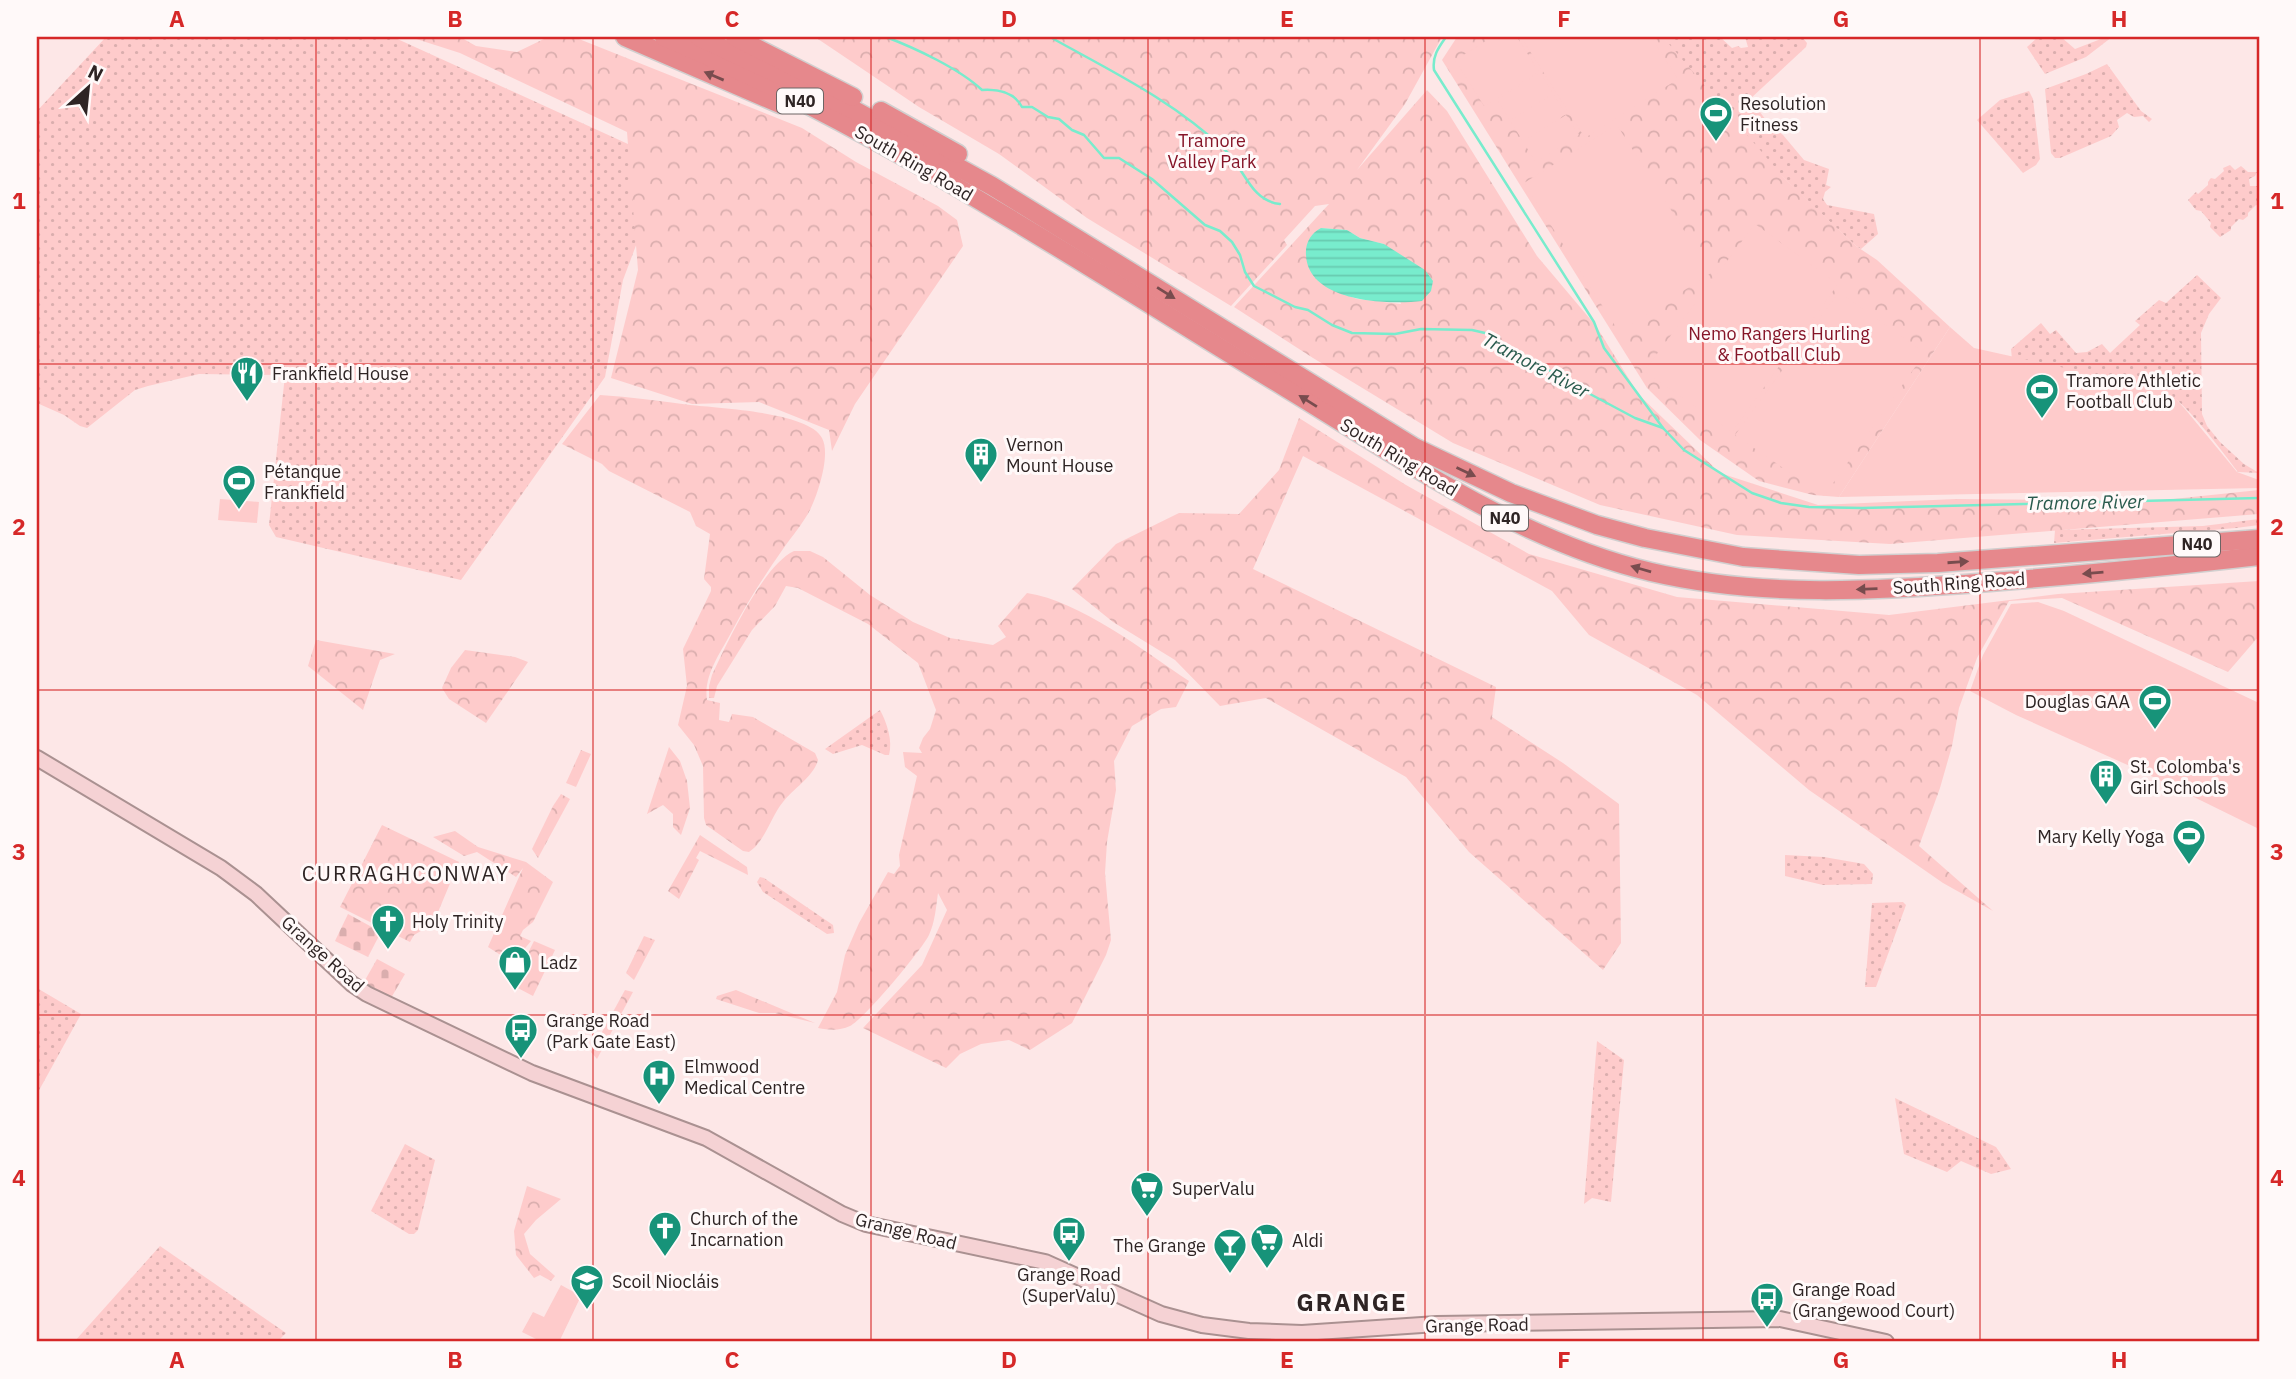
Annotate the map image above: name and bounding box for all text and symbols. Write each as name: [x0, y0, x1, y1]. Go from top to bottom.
text: A: [169, 3, 185, 33]
text: B: [447, 3, 463, 33]
text: C: [725, 3, 740, 33]
text: D: [1001, 3, 1017, 33]
text: E: [1280, 3, 1294, 33]
text: F: [1557, 3, 1571, 33]
text: G: [1833, 3, 1849, 33]
text: H: [2111, 3, 2127, 33]
north arrow: [52, 52, 122, 122]
text: N: [84, 59, 107, 87]
one-way arrow: [703, 70, 724, 81]
road number: N40: [777, 88, 823, 114]
place label: Resolution Fitness: [1740, 92, 1826, 136]
sports icon: Resolution Fitness: [1697, 94, 1735, 143]
street label: South Ring Road: [851, 120, 977, 206]
park label: Tramore Valley Park: [1167, 129, 1257, 173]
text: 1: [12, 185, 26, 215]
text: 1: [2270, 185, 2284, 215]
one-way arrow: [1157, 286, 1176, 299]
park label: Nemo Rangers Hurling & Football Club: [1688, 322, 1870, 366]
water label: Tramore River: [1478, 327, 1595, 404]
restaurant icon: Frankfield House: [228, 354, 266, 403]
place label: Frankfield House: [272, 362, 409, 385]
place label: Tramore Athletic Football Club: [2066, 369, 2201, 413]
sports icon: Tramore Athletic Football Club: [2023, 371, 2061, 420]
one-way arrow: [1298, 395, 1317, 408]
street label: South Ring Road: [1336, 413, 1462, 501]
place label: Vernon Mount House: [1006, 433, 1114, 477]
building icon: Vernon Mount House: [962, 435, 1000, 484]
place label: Pétanque Frankfield: [264, 460, 345, 504]
sports icon: Pétanque Frankfield: [220, 462, 258, 511]
one-way arrow: [1456, 466, 1476, 478]
water label: Tramore River: [2026, 489, 2145, 515]
road number: N40: [1482, 505, 1528, 530]
text: 2: [12, 511, 26, 541]
text: 2: [2270, 511, 2284, 541]
road number: N40: [2174, 531, 2220, 556]
one-way arrow: [1947, 556, 1969, 567]
one-way arrow: [1630, 563, 1651, 573]
street label: South Ring Road: [1892, 567, 2026, 599]
one-way arrow: [2082, 567, 2104, 578]
one-way arrow: [1855, 583, 1877, 595]
sports icon: Douglas GAA: [2136, 682, 2174, 731]
place label: Douglas GAA: [2025, 690, 2130, 713]
place label: St. Colomba's Girl Schools: [2130, 755, 2241, 799]
building icon: St. Colomba's Girl Schools: [2087, 757, 2125, 806]
sports icon: Mary Kelly Yoga: [2170, 817, 2208, 866]
place label: Mary Kelly Yoga: [2037, 825, 2164, 848]
text: 3: [12, 836, 26, 866]
text: 3: [2270, 836, 2284, 866]
district label: CURRAGHCONWAY: [302, 859, 510, 887]
church icon: Holy Trinity: [369, 902, 407, 951]
place label: Holy Trinity: [412, 910, 503, 933]
street label: Grange Road: [277, 911, 369, 997]
shop icon: Ladz: [496, 943, 534, 992]
place label: Ladz: [540, 951, 577, 974]
place label: Grange Road (Park Gate East): [546, 1009, 676, 1053]
bus stop icon: Grange Road (Park Gate East): [502, 1011, 540, 1060]
place label: Elmwood Medical Centre: [684, 1055, 805, 1099]
hospital icon: Elmwood Medical Centre: [640, 1057, 678, 1106]
text: 4: [12, 1162, 26, 1192]
text: 4: [2270, 1162, 2284, 1192]
supermarket icon: SuperValu: [1128, 1169, 1166, 1218]
place label: SuperValu: [1172, 1177, 1255, 1200]
place label: Church of the Incarnation: [690, 1207, 798, 1251]
street label: Grange Road: [853, 1207, 959, 1255]
church icon: Church of the Incarnation: [646, 1209, 684, 1258]
bus stop icon: Grange Road (SuperValu): [1050, 1214, 1088, 1263]
supermarket icon: Aldi: [1248, 1221, 1286, 1270]
bar icon: The Grange: [1211, 1226, 1249, 1275]
place label: Aldi: [1292, 1229, 1323, 1252]
place label: The Grange: [1113, 1234, 1206, 1257]
school or university icon: Scoil Niocláis: [568, 1262, 606, 1311]
place label: Grange Road (SuperValu): [1017, 1263, 1121, 1307]
place label: Scoil Niocláis: [612, 1270, 719, 1293]
place label: Grange Road (Grangewood Court): [1792, 1278, 1955, 1322]
bus stop icon: Grange Road (Grangewood Court): [1748, 1280, 1786, 1329]
district label: GRANGE: [1296, 1286, 1408, 1318]
street label: Grange Road: [1425, 1313, 1529, 1337]
text: A: [169, 1344, 185, 1374]
text: B: [447, 1344, 463, 1374]
text: C: [725, 1344, 740, 1374]
text: D: [1001, 1344, 1017, 1374]
text: E: [1280, 1344, 1294, 1374]
text: F: [1557, 1344, 1571, 1374]
text: G: [1833, 1344, 1849, 1374]
text: H: [2111, 1344, 2127, 1374]

